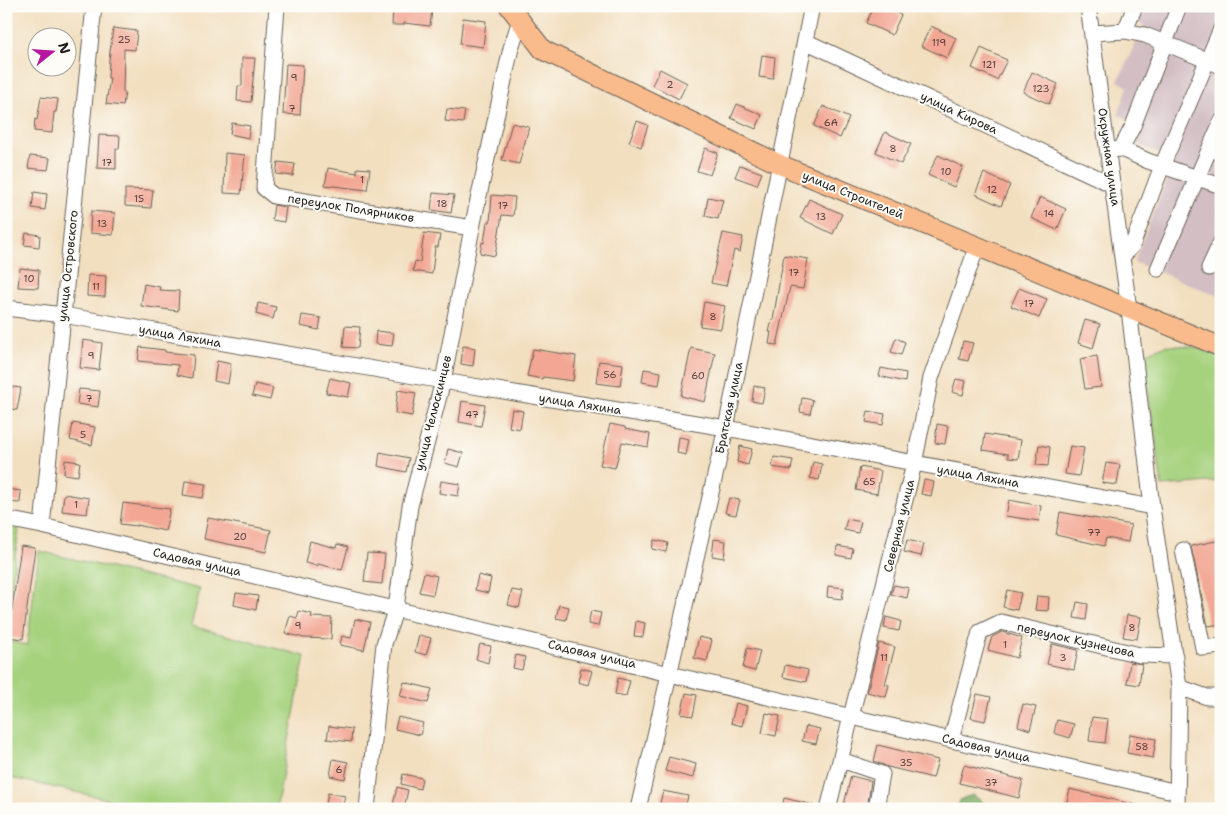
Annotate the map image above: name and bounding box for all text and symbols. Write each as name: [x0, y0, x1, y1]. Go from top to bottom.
north arrow: [28, 28, 78, 78]
house number: 25: [118, 33, 130, 46]
house number: 119: [932, 36, 946, 49]
text: N: [54, 40, 75, 56]
house number: 121: [982, 58, 996, 71]
house number: 9: [291, 71, 298, 84]
house number: 2: [667, 78, 674, 91]
house number: 123: [1032, 82, 1050, 95]
street label: улица Кирова: [918, 88, 1001, 138]
house number: 7: [289, 102, 296, 115]
street label: Окружная улица: [1094, 107, 1124, 208]
house number: 6А: [824, 116, 838, 129]
house number: 8: [890, 142, 897, 155]
house number: 17: [102, 156, 112, 169]
house number: 10: [941, 165, 951, 178]
street label: улица Строителей: [800, 167, 906, 223]
house number: 1: [360, 173, 364, 186]
house number: 12: [987, 183, 997, 196]
street label: переулок Полярников: [287, 190, 415, 226]
house number: 15: [134, 192, 144, 205]
house number: 18: [436, 197, 448, 210]
house number: 17: [498, 199, 508, 212]
house number: 14: [1044, 207, 1054, 220]
street label: улица Островского: [54, 209, 82, 323]
house number: 13: [816, 210, 826, 223]
house number: 13: [97, 217, 107, 230]
house number: 17: [789, 266, 799, 279]
house number: 10: [24, 272, 34, 285]
house number: 11: [92, 280, 100, 293]
house number: 17: [1024, 297, 1034, 310]
house number: 8: [710, 310, 717, 323]
street label: улица Ляхина: [138, 321, 223, 351]
house number: 9: [88, 349, 95, 362]
street label: улица Челюскинцев: [411, 354, 455, 472]
street label: Братская улица: [711, 360, 747, 455]
house number: 56: [604, 368, 616, 381]
house number: 60: [691, 369, 705, 382]
street label: улица Ляхина: [538, 390, 623, 419]
house number: 7: [86, 392, 93, 405]
house number: 47: [465, 408, 479, 421]
house number: 5: [80, 428, 86, 441]
street label: улица Ляхина: [936, 461, 1021, 491]
house number: 65: [863, 475, 875, 488]
street label: Северная улица: [880, 477, 918, 574]
house number: 1: [74, 498, 78, 511]
house number: 77: [1087, 526, 1101, 539]
house number: 20: [233, 530, 247, 543]
street label: Садовая улица: [151, 544, 243, 580]
house number: 9: [295, 619, 302, 632]
street label: переулок Кузнецова: [1016, 619, 1137, 661]
house number: 8: [1129, 621, 1136, 634]
street label: Садовая улица: [546, 636, 638, 672]
house number: 1: [1003, 638, 1007, 651]
house number: 11: [880, 651, 888, 664]
house number: 3: [1060, 651, 1067, 664]
street label: Садовая улица: [940, 730, 1032, 766]
house number: 58: [1136, 740, 1148, 753]
house number: 35: [900, 756, 912, 769]
house number: 6: [336, 763, 343, 776]
house number: 37: [984, 776, 998, 789]

